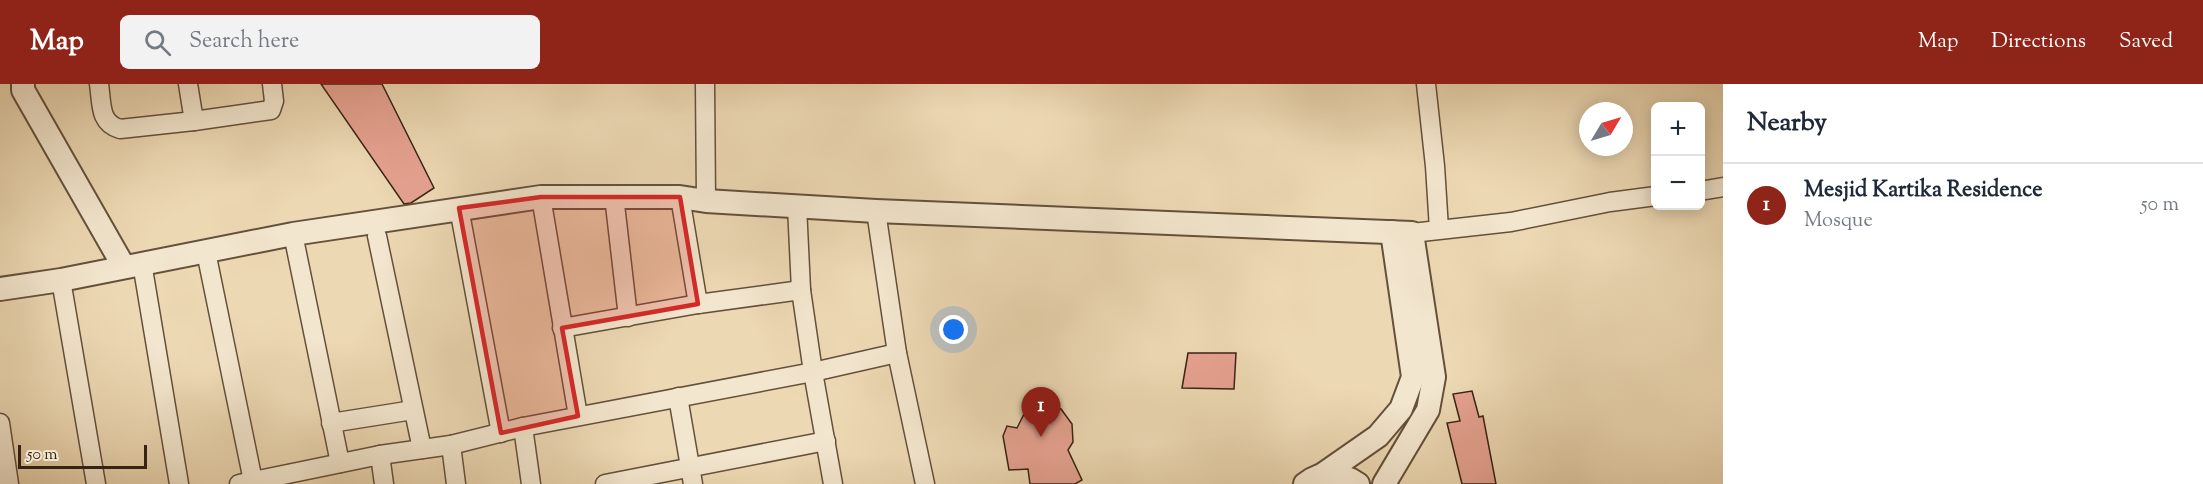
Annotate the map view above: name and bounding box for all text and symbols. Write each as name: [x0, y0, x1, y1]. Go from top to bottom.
search box: [120, 15, 540, 69]
text: Map: [30, 22, 84, 62]
icon: search: [141, 26, 174, 59]
text: Search here: [189, 26, 299, 58]
text: Map: [1918, 27, 1958, 57]
text: Directions: [1991, 27, 2086, 57]
text: Saved: [2119, 27, 2173, 57]
north arrow: [1579, 102, 1633, 156]
map controls: [1651, 102, 1705, 210]
button: +: [1651, 102, 1705, 156]
text: Nearby: [1747, 105, 1827, 142]
button: −: [1651, 156, 1705, 210]
text: Mesjid Kartika Residence: [1804, 175, 2042, 207]
text: 1: [1763, 191, 1770, 220]
text: 50 m: [2141, 191, 2179, 220]
text: Mosque: [1804, 207, 1873, 236]
your location: [939, 315, 968, 344]
pin: 1: [1022, 388, 1060, 437]
scale bar: [18, 442, 147, 470]
text: 50 m: [27, 444, 58, 467]

